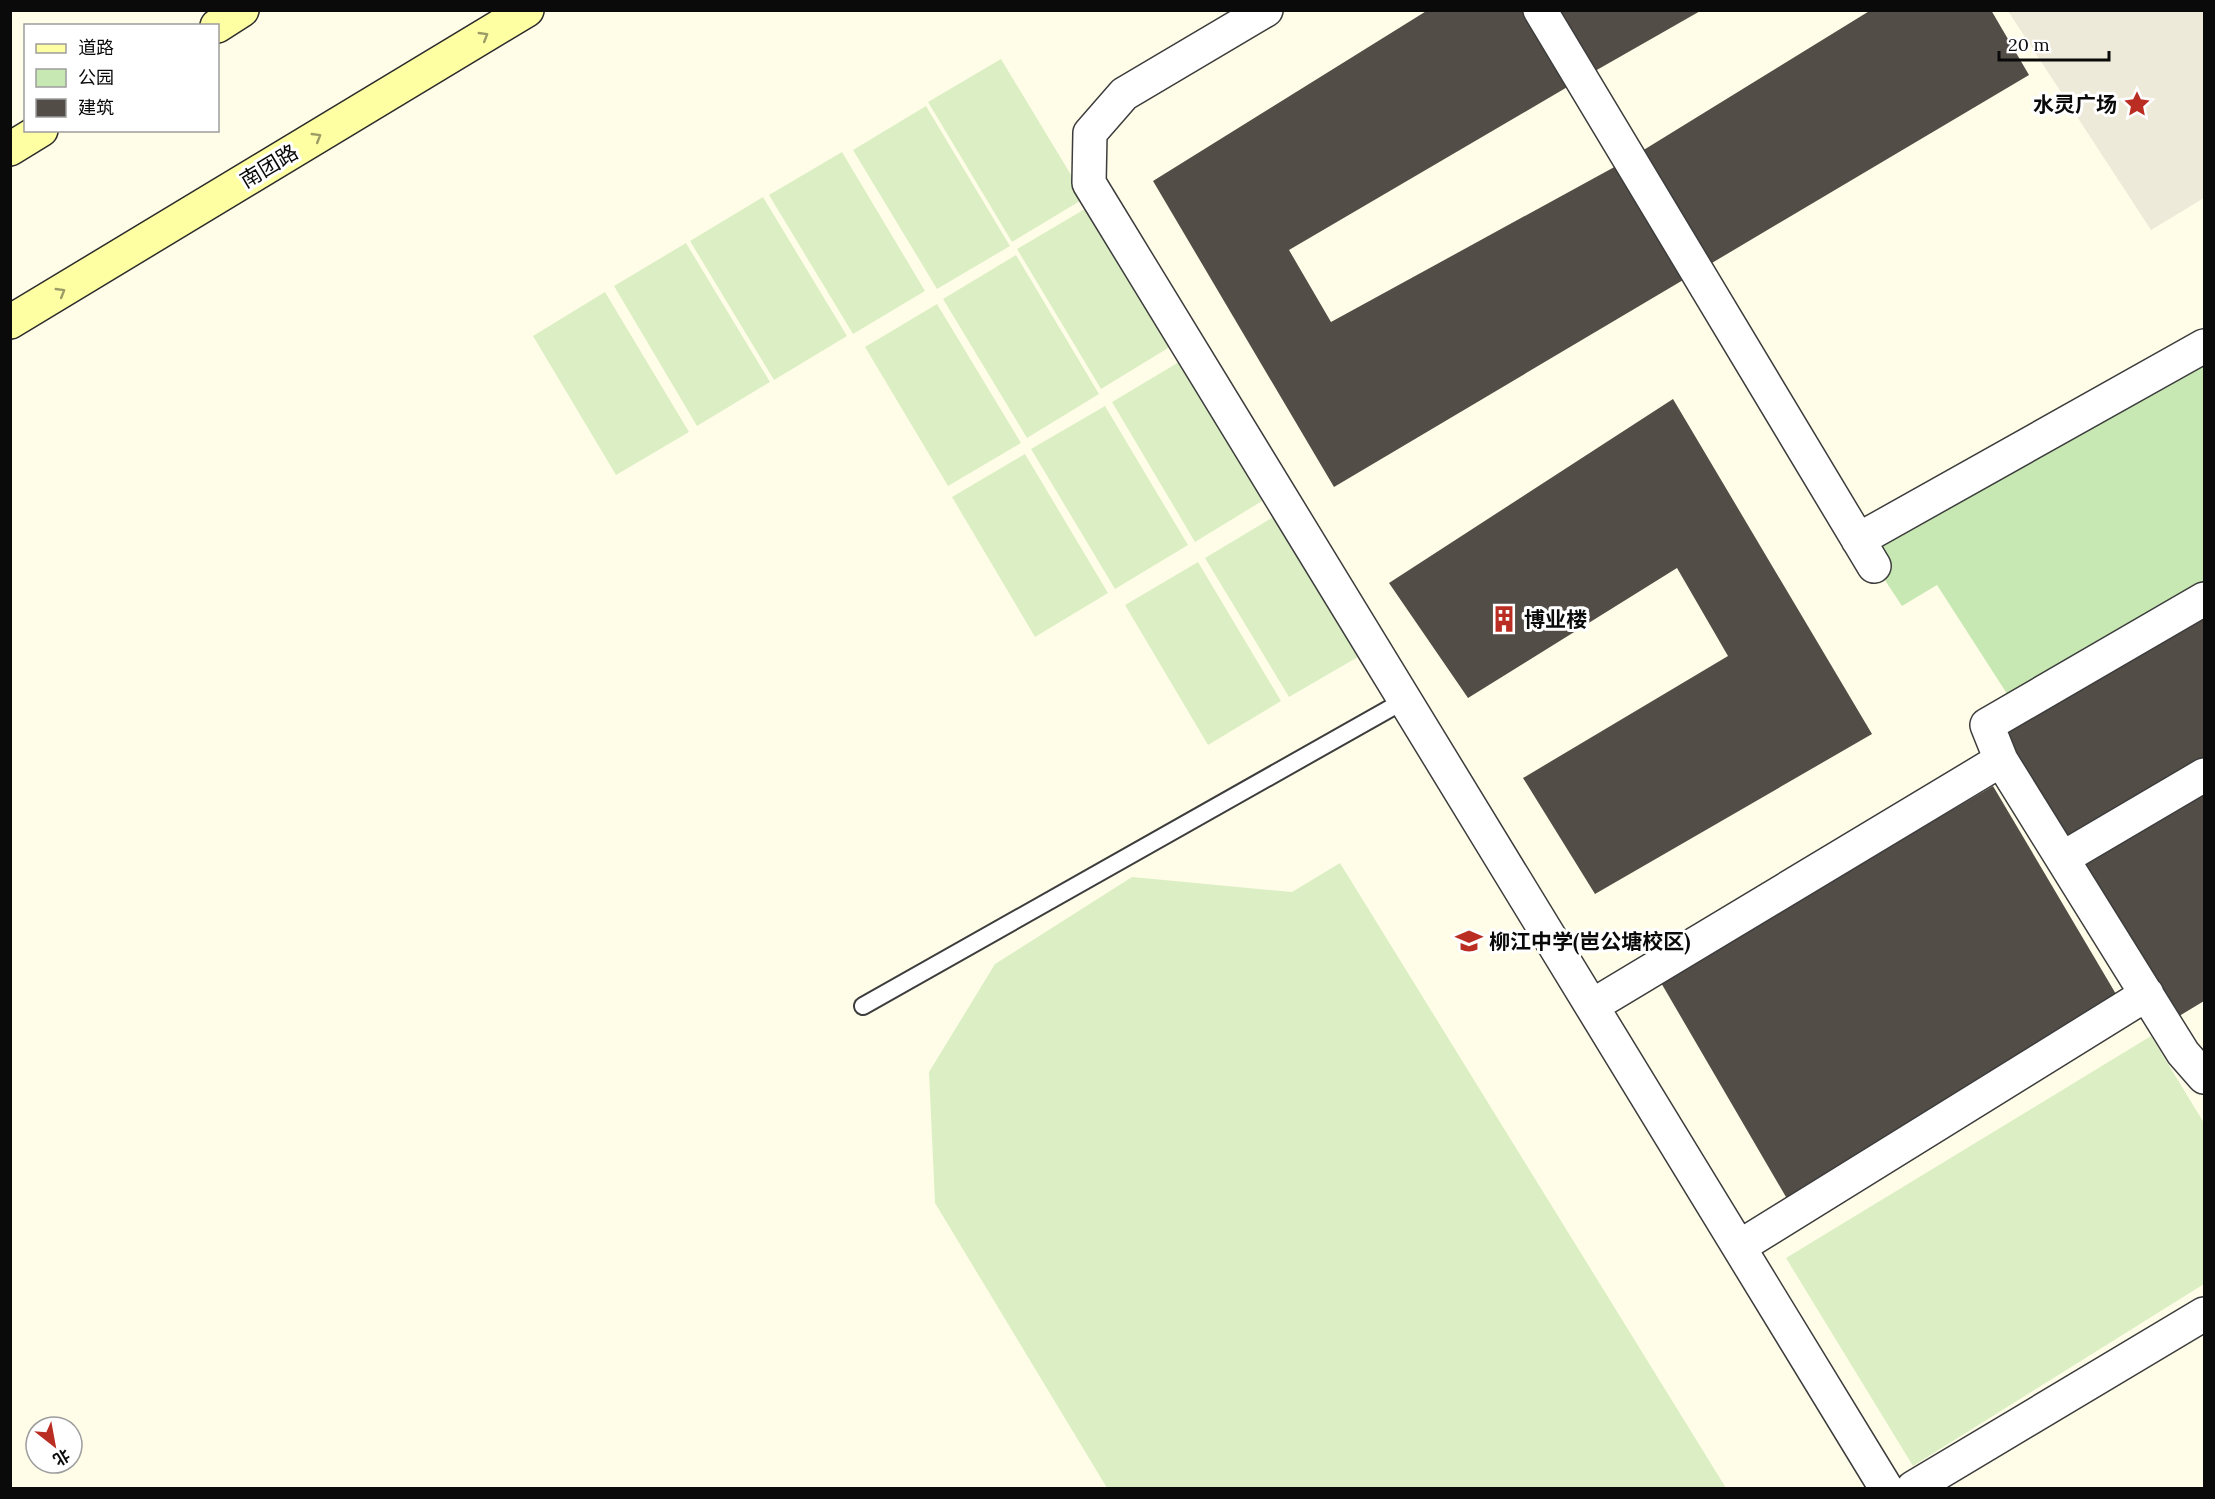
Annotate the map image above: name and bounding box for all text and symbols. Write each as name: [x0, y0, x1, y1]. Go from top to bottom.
legend: [24, 24, 219, 132]
scale bar: [1999, 24, 2108, 62]
one-way arrow: [478, 32, 488, 44]
text: 20 m: [2008, 33, 2050, 56]
text: 道路: [78, 36, 114, 59]
text: 公园: [78, 66, 114, 89]
place icon: 水灵广场: [2122, 89, 2152, 119]
place label: 水灵广场: [2033, 91, 2117, 118]
text: 建筑: [78, 96, 114, 119]
one-way arrow: [311, 133, 321, 145]
street label: 南团路: [235, 138, 303, 194]
one-way arrow: [55, 288, 65, 300]
building icon: 博业楼: [1489, 604, 1519, 634]
place label: 博业楼: [1524, 606, 1587, 633]
school or university icon: 柳江中学(岜公塘校区): [1454, 926, 1484, 956]
place label: 柳江中学(岜公塘校区): [1489, 928, 1690, 955]
north arrow: [24, 1415, 84, 1475]
text: 北: [50, 1445, 74, 1471]

